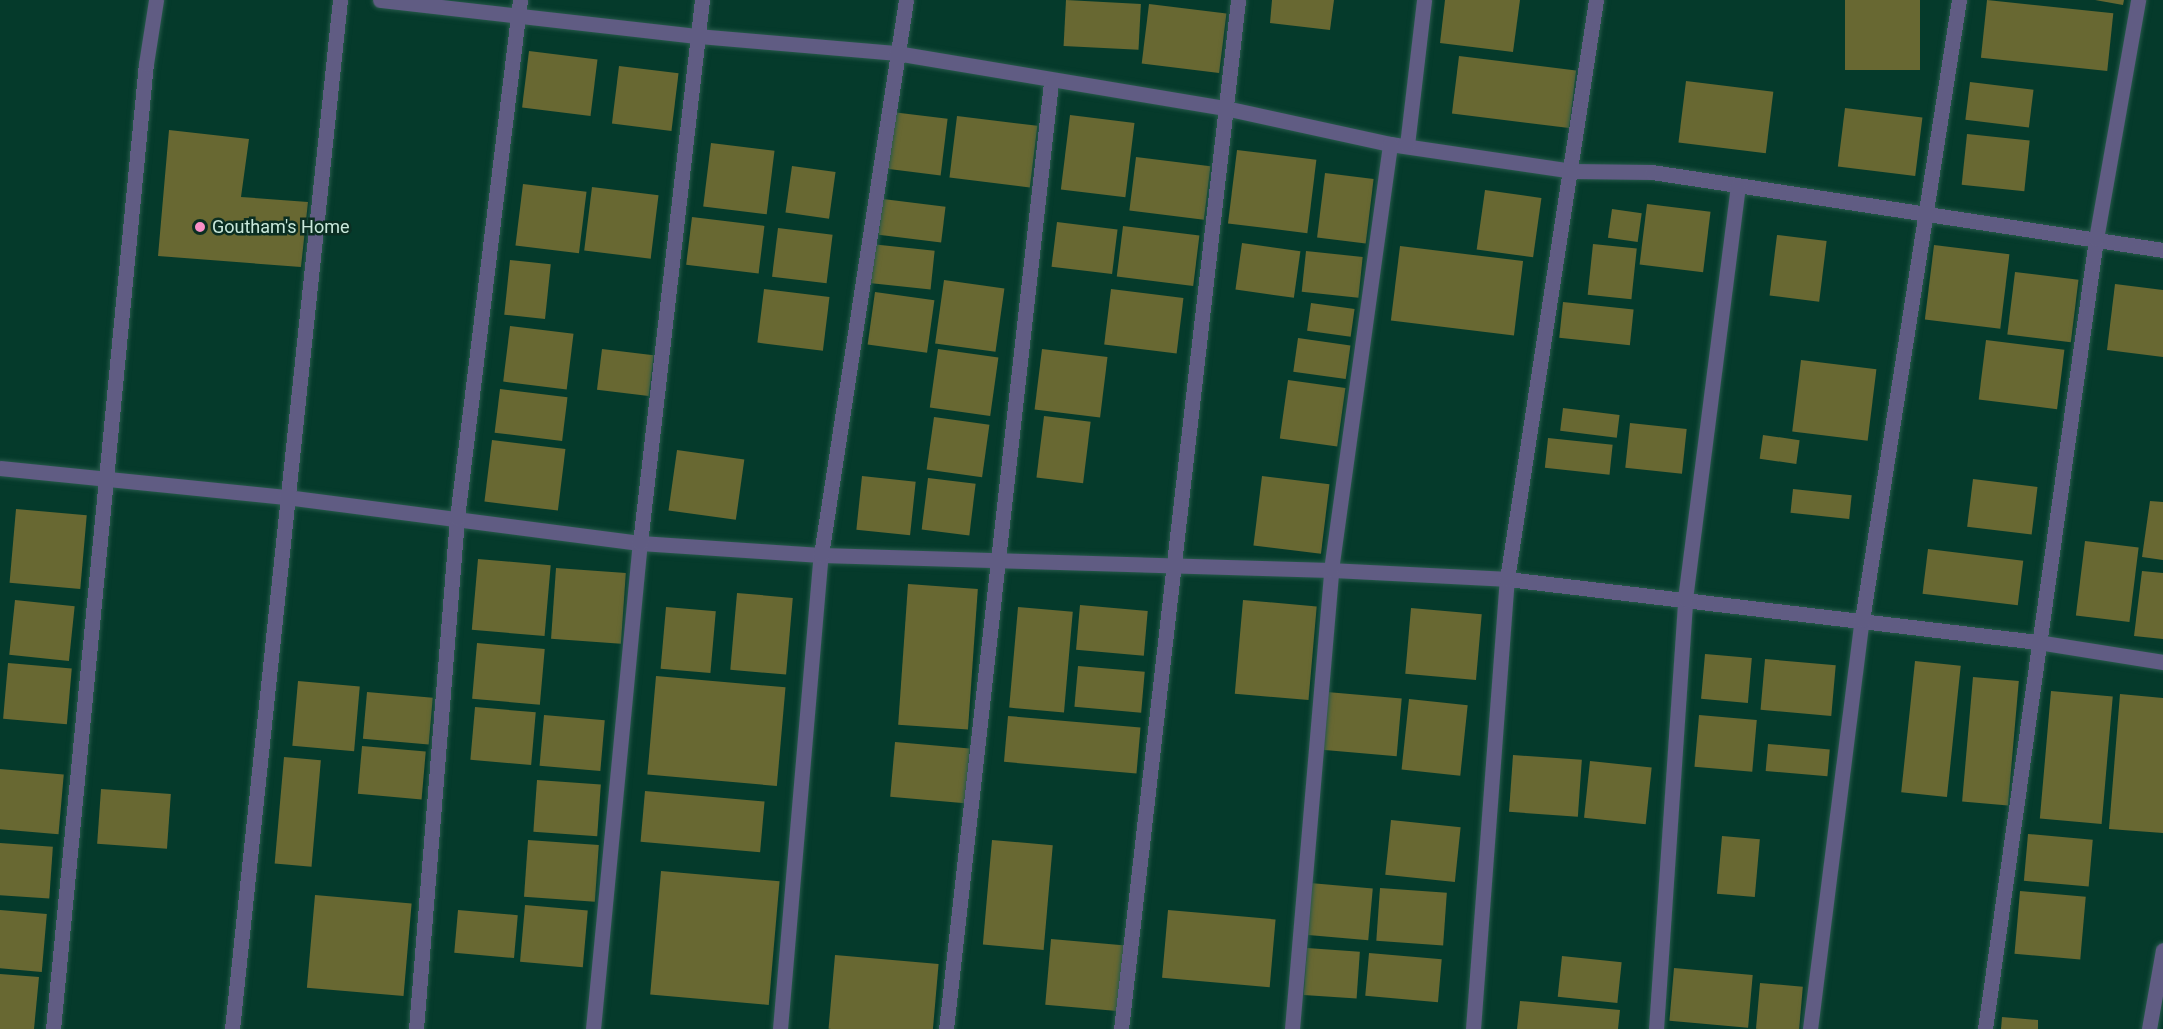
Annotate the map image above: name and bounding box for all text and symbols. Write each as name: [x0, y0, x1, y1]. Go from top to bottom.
place label: Goutham's Home: [212, 216, 350, 238]
marker: Goutham's Home: [193, 220, 207, 234]

